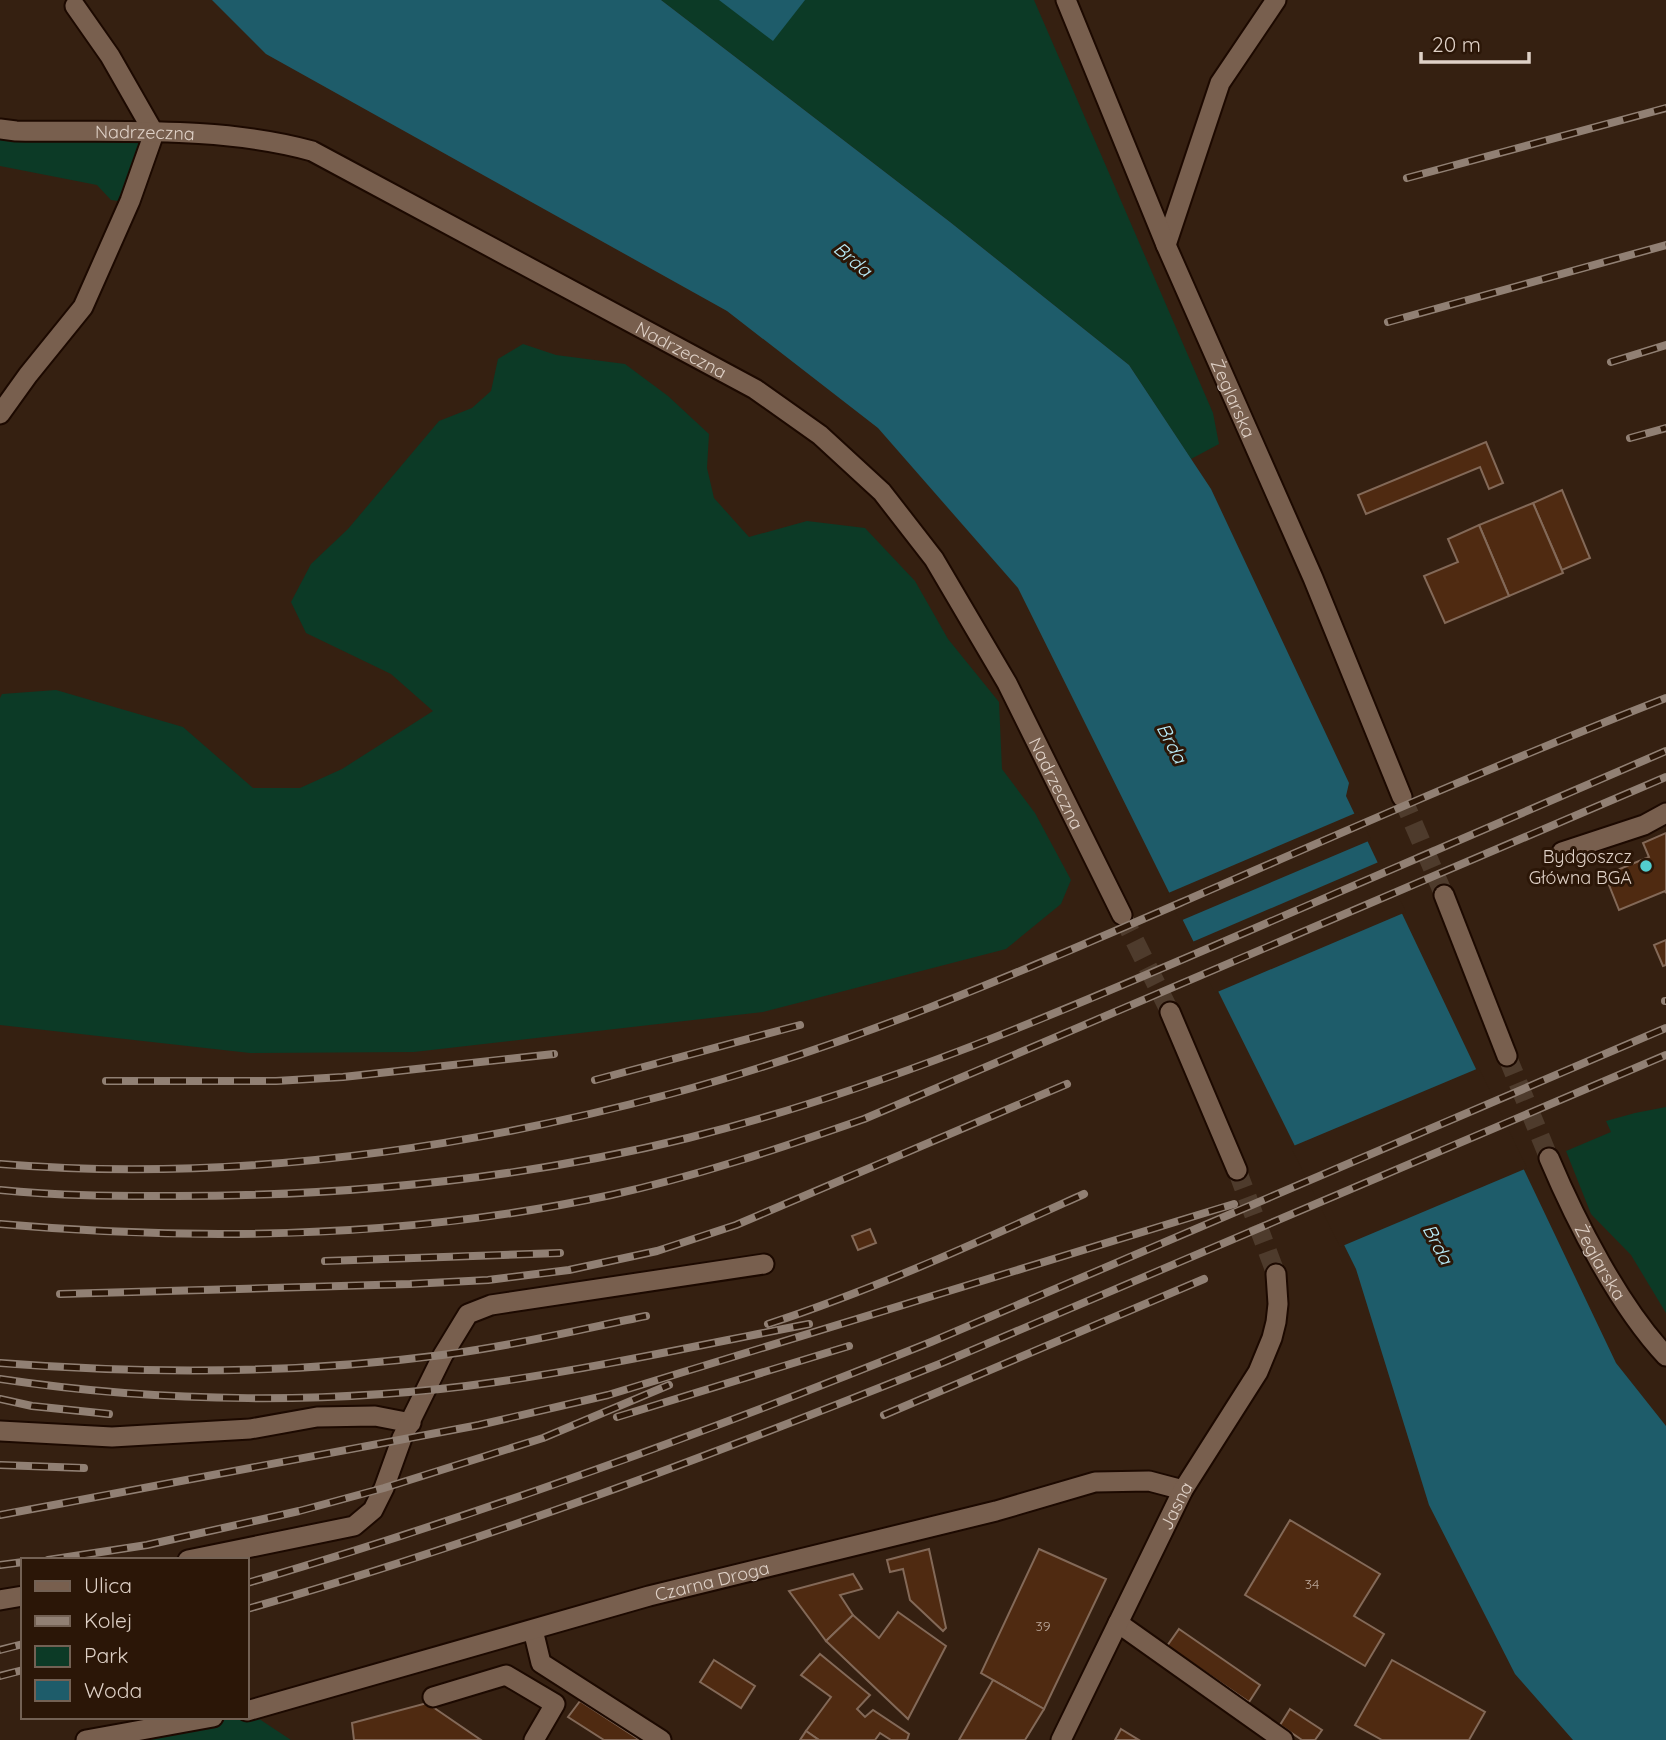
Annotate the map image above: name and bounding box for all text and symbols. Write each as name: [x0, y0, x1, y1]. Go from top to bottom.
scale bar: [1421, 21, 1530, 65]
text: 20 m: [1432, 31, 1481, 57]
street label: Nadrzeczna: [95, 120, 195, 145]
water label: Brda: [829, 236, 878, 283]
street label: Nadrzeczna: [632, 316, 731, 383]
street label: Żeglarska: [1206, 355, 1261, 441]
water label: Brda: [1151, 719, 1193, 769]
street label: Nadrzeczna: [1024, 733, 1089, 833]
place label: Bydgoszcz Główna BGA: [1529, 845, 1632, 889]
marker: Bydgoszcz Główna BGA: [1638, 858, 1654, 874]
water label: Brda: [1417, 1220, 1459, 1270]
street label: Żeglarska: [1570, 1220, 1631, 1304]
street label: Jasna: [1154, 1477, 1197, 1533]
street label: Czarna Droga: [652, 1555, 772, 1606]
legend: [21, 1558, 248, 1719]
text: Ulica: [84, 1572, 132, 1598]
house number: 34: [1305, 1575, 1319, 1593]
text: Kolej: [84, 1607, 133, 1633]
house number: 39: [1035, 1617, 1051, 1635]
text: Park: [84, 1642, 128, 1668]
text: Woda: [84, 1677, 142, 1703]

